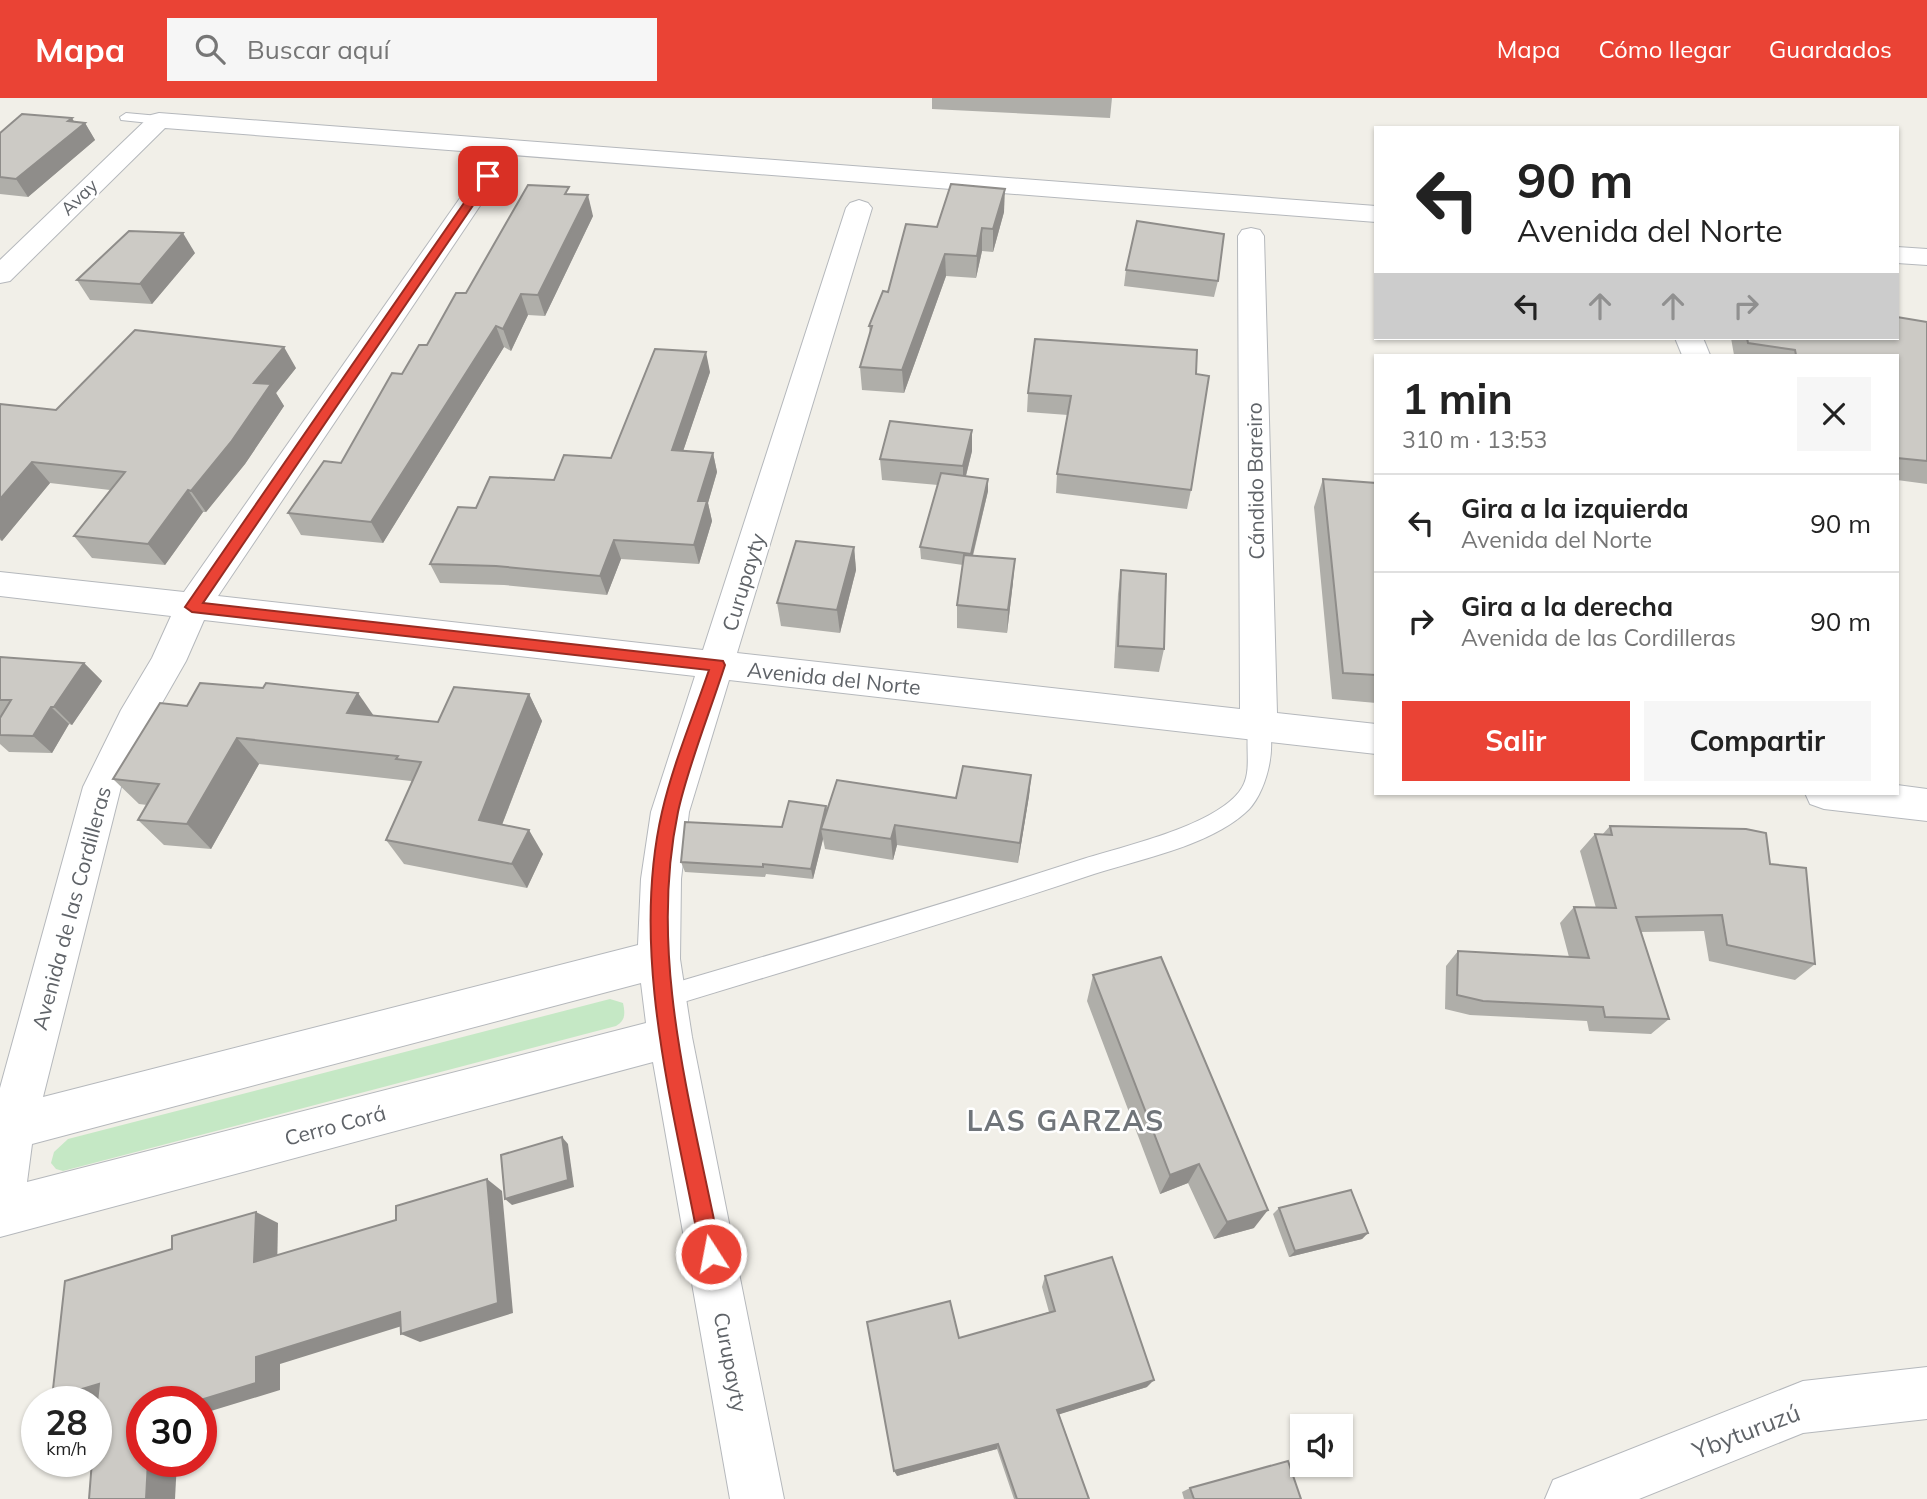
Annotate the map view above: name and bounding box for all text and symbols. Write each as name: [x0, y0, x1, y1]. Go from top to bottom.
search box: [167, 18, 657, 81]
text: Mapa: [35, 29, 125, 70]
icon: search: [191, 30, 229, 68]
text: Buscar aquí: [247, 33, 390, 66]
text: Mapa: [1497, 34, 1560, 64]
text: Cómo llegar: [1598, 34, 1731, 64]
text: Guardados: [1769, 34, 1892, 64]
pin: [458, 146, 518, 206]
text: 90 m: [1517, 149, 1633, 210]
icon: left: [1402, 154, 1493, 245]
icon: arrive: [469, 157, 507, 195]
street label: Avay: [56, 174, 103, 220]
text: Avenida del Norte: [1517, 210, 1783, 250]
icon: left: [1508, 287, 1546, 325]
icon: ahead: [1581, 287, 1619, 325]
icon: ahead: [1654, 287, 1692, 325]
icon: right: [1727, 287, 1765, 325]
text: 1 min: [1402, 372, 1513, 425]
button: close: [1797, 377, 1871, 451]
street label: Cándido Bareiro: [1241, 402, 1269, 560]
text: 310 m · 13:53: [1402, 425, 1547, 454]
text: Gira a la izquierda: [1461, 492, 1689, 525]
icon: left: [1402, 504, 1440, 542]
text: 90 m: [1810, 507, 1871, 540]
text: Avenida del Norte: [1461, 525, 1652, 554]
street label: Curupayty: [716, 530, 770, 634]
text: Gira a la derecha: [1461, 590, 1673, 623]
icon: right: [1402, 602, 1440, 640]
text: 90 m: [1810, 605, 1871, 638]
text: Avenida de las Cordilleras: [1461, 623, 1736, 652]
street label: Avenida del Norte: [746, 656, 922, 700]
button: Salir: [1402, 701, 1630, 781]
button: Compartir: [1644, 701, 1871, 781]
street label: Avenida de las Cordilleras: [26, 783, 116, 1033]
street label: Cerro Corá: [282, 1099, 388, 1151]
district label: LAS GARZAS: [967, 1103, 1165, 1138]
position arrow: [674, 1217, 748, 1291]
street label: Curupayty: [709, 1310, 753, 1414]
speed limit sign: 30: [126, 1386, 217, 1477]
street label: Ybyturuzú: [1687, 1397, 1804, 1466]
text: 28: [45, 1400, 88, 1444]
map controls: [1290, 1414, 1353, 1477]
button: sound: [1290, 1414, 1353, 1477]
text: km/h: [46, 1437, 87, 1460]

